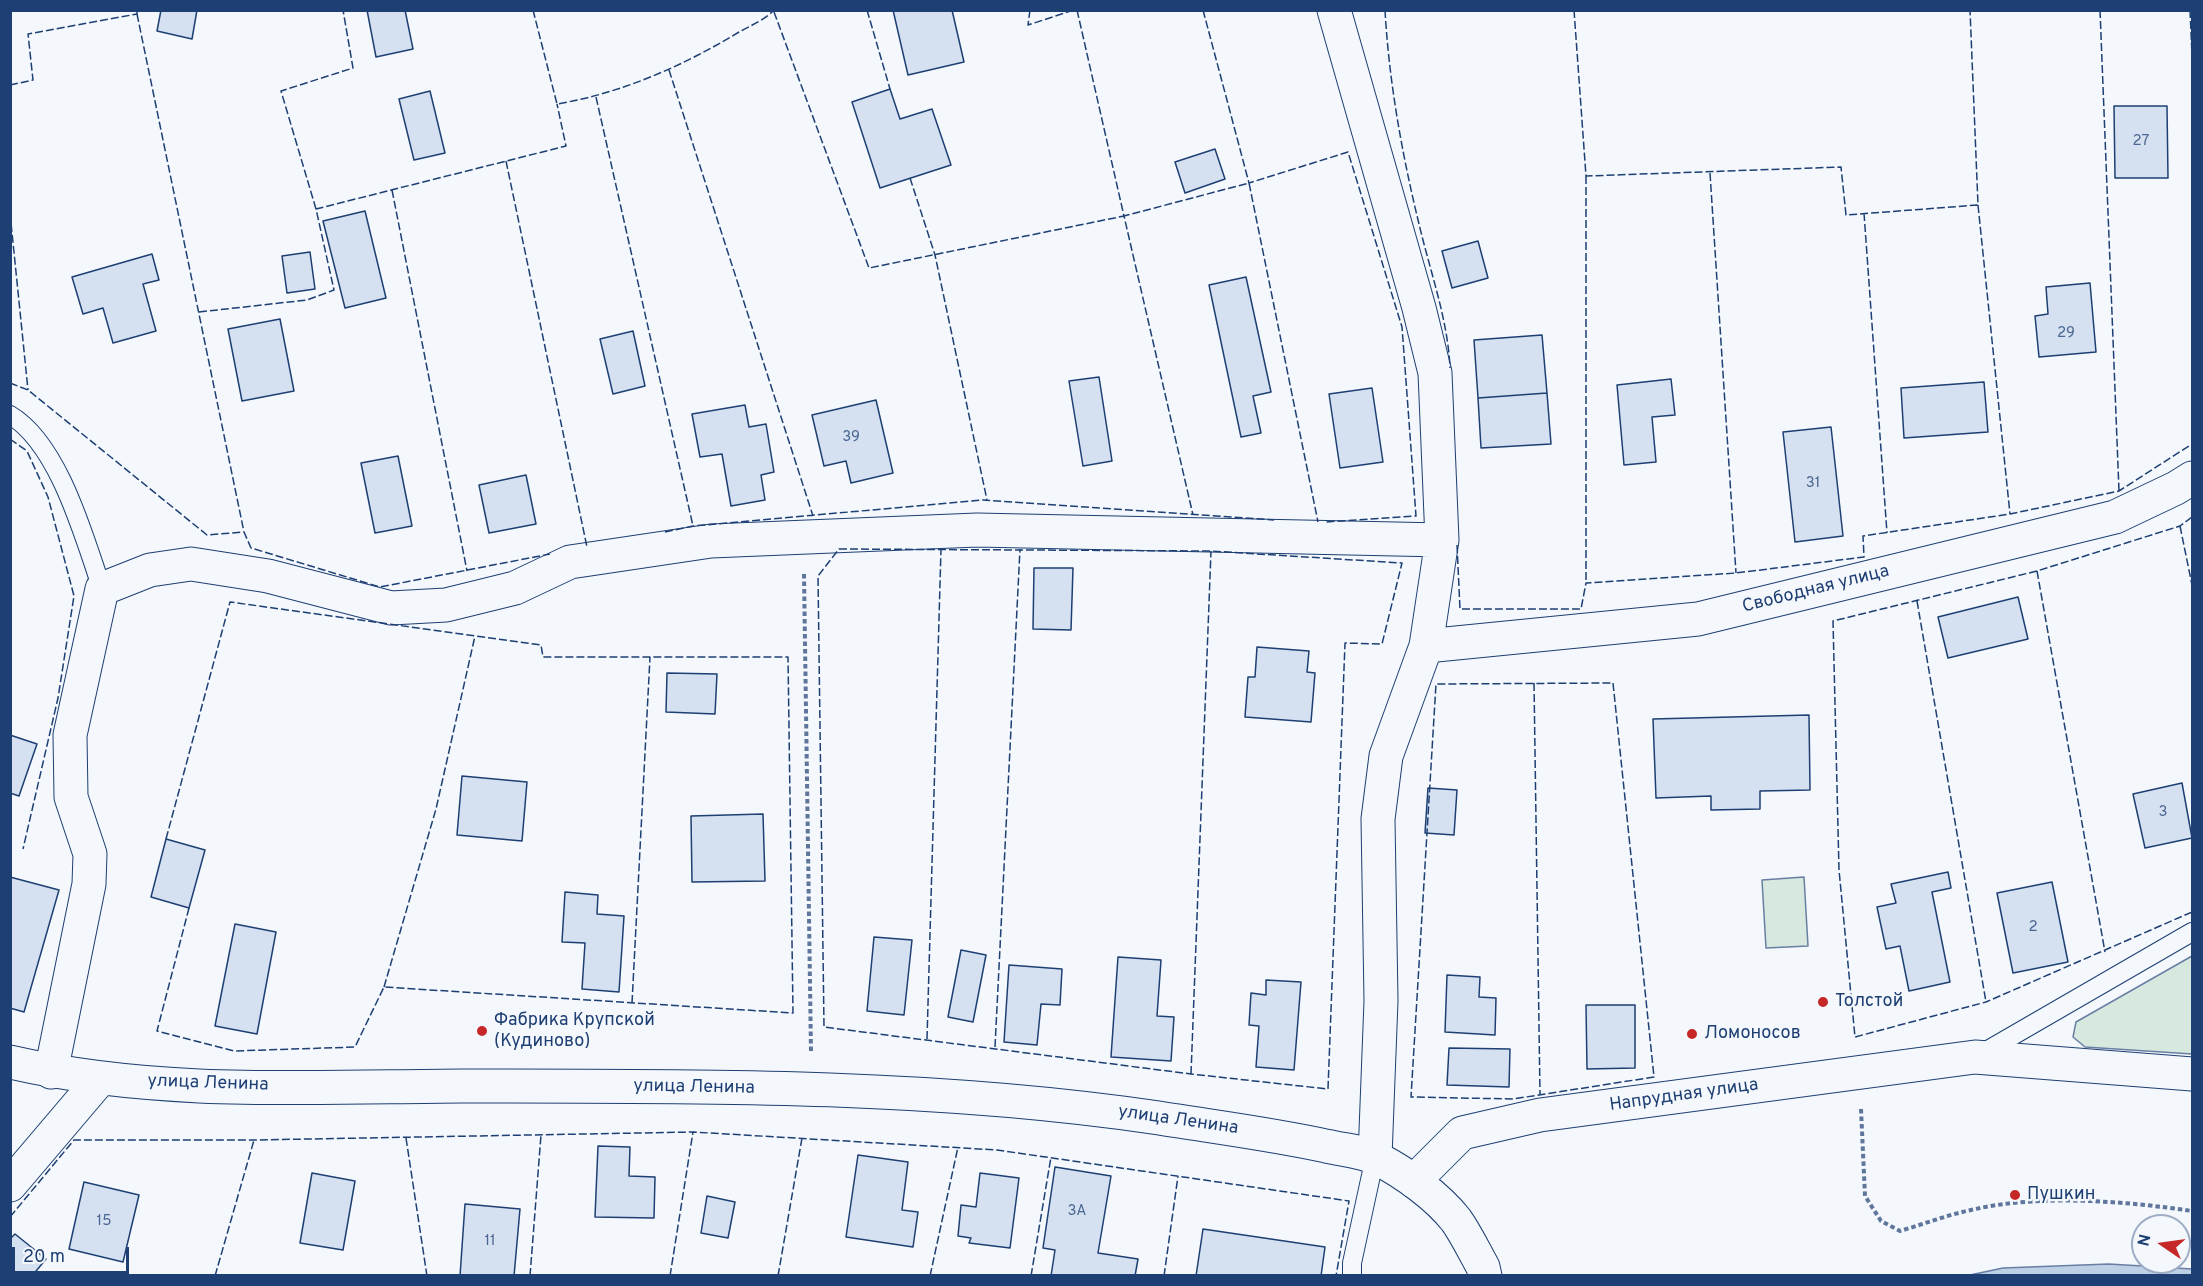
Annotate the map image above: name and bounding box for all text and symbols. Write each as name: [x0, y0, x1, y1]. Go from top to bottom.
house number: 27: [2133, 133, 2149, 151]
house number: 29: [2057, 325, 2075, 343]
house number: 39: [842, 429, 860, 447]
house number: 31: [1806, 475, 1820, 493]
street label: Свободная улица: [1740, 561, 1892, 619]
house number: 3: [2158, 804, 2168, 822]
house number: 2: [2028, 919, 2038, 937]
place label: Толстой: [1835, 991, 1903, 1013]
marker: Толстой: [1816, 995, 1830, 1009]
place label: Фабрика Крупской (Кудиново): [494, 1010, 655, 1052]
place label: Ломоносов: [1704, 1023, 1801, 1045]
marker: Фабрика Крупской (Кудиново): [475, 1024, 489, 1038]
marker: Ломоносов: [1685, 1027, 1699, 1041]
street label: улица Ленина: [147, 1071, 269, 1097]
street label: Напрудная улица: [1608, 1075, 1760, 1117]
street label: улица Ленина: [633, 1076, 755, 1100]
street label: улица Ленина: [1116, 1102, 1240, 1140]
place label: Пушкин: [2027, 1184, 2095, 1206]
marker: Пушкин: [2008, 1188, 2022, 1202]
house number: 3А: [1067, 1203, 1087, 1221]
house number: 15: [97, 1213, 111, 1231]
north arrow: [2131, 1214, 2191, 1274]
house number: 11: [484, 1233, 496, 1251]
text: N: [2134, 1233, 2156, 1248]
scale bar: [15, 1235, 132, 1273]
text: 20 m: [23, 1246, 65, 1269]

